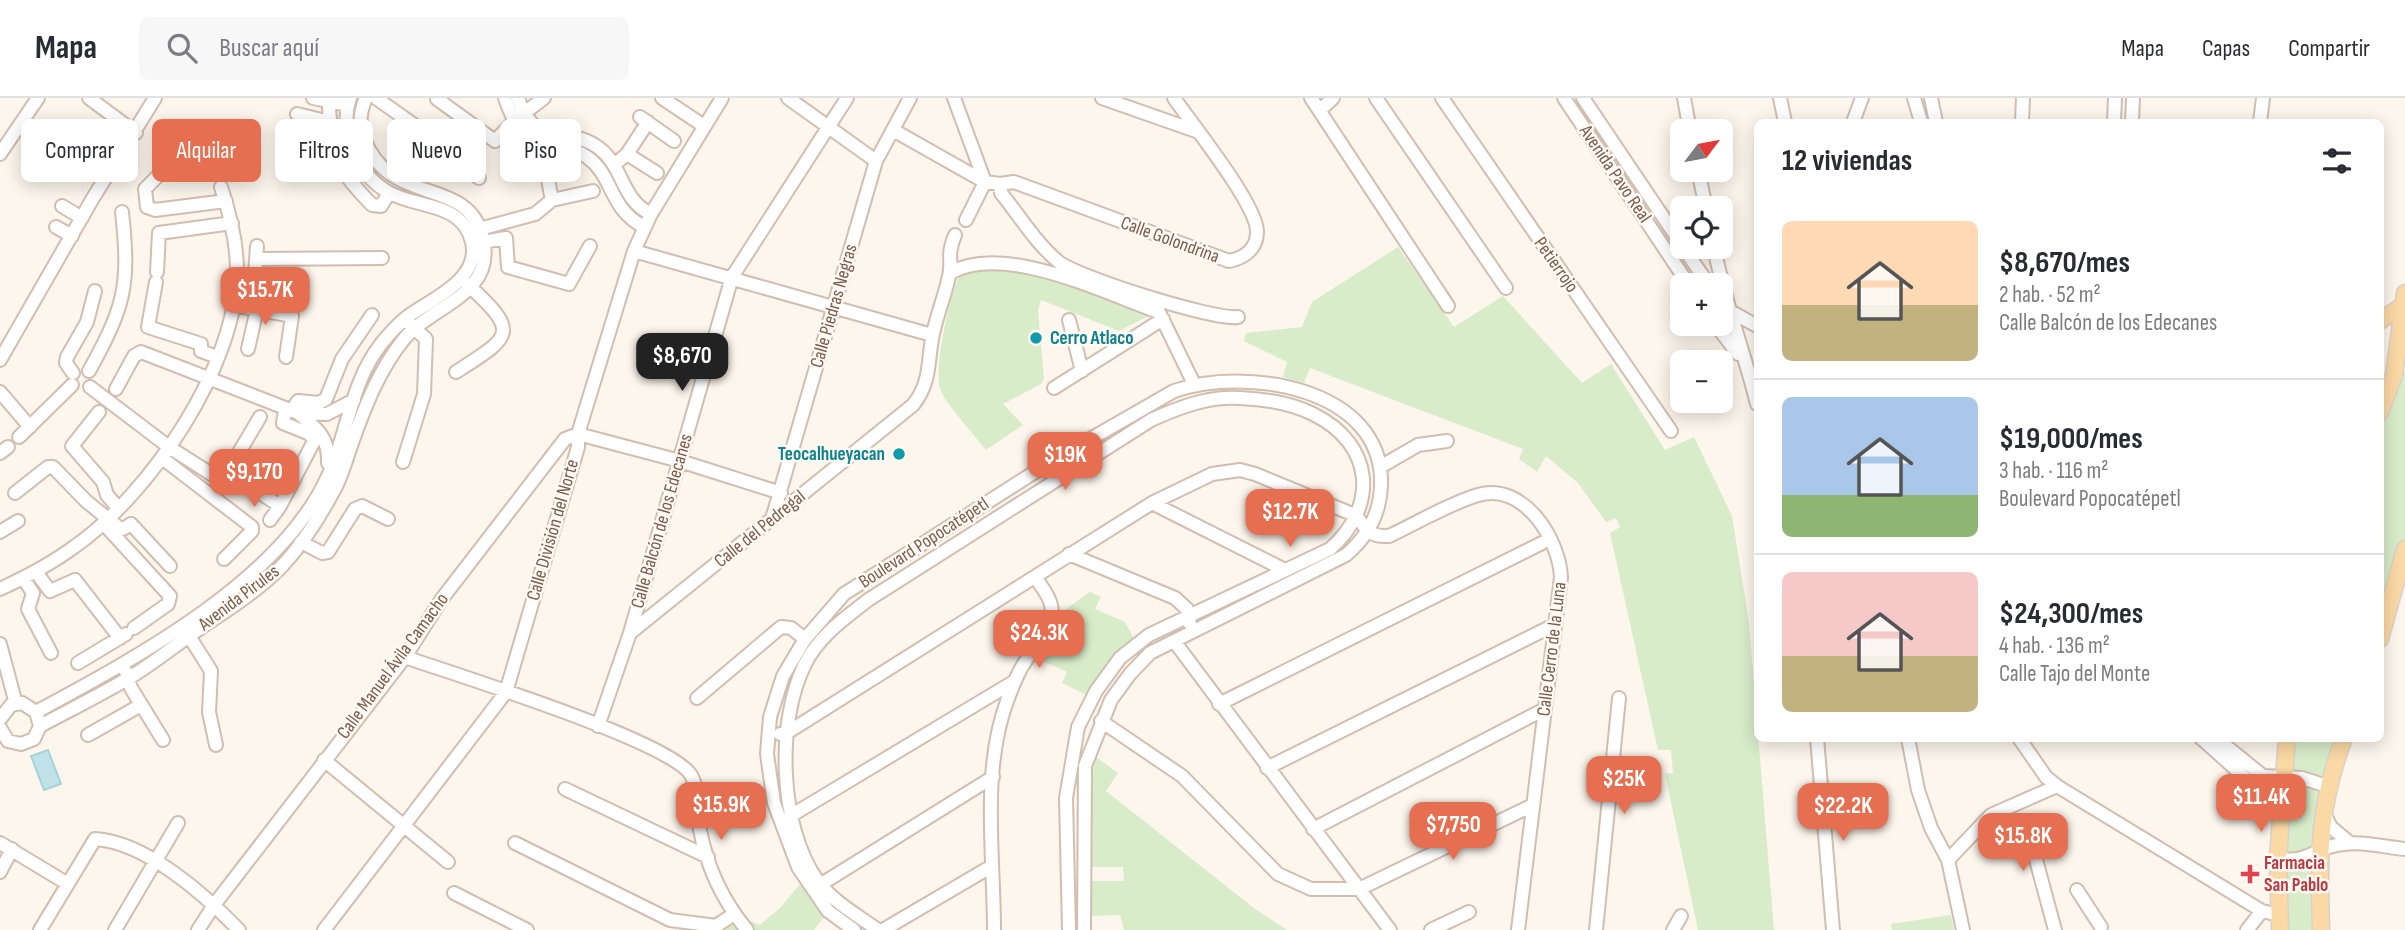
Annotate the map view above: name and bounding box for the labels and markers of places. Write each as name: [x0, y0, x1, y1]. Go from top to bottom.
pin: $15.7K: [208, 268, 322, 327]
place label: Cerro Atlaco: [1050, 327, 1134, 350]
marker: Cerro Atlaco: [1028, 330, 1044, 346]
pin: $8,670: [625, 334, 739, 393]
pin: $19K: [1024, 432, 1106, 492]
place label: Teocalhueyacan: [778, 443, 885, 466]
marker: Teocalhueyacan: [891, 446, 907, 462]
pin: $9,170: [197, 450, 311, 509]
pin: $12.7K: [1233, 490, 1347, 549]
pin: $24.3K: [982, 610, 1096, 670]
pin: $25K: [1583, 756, 1665, 816]
pin: $11.4K: [2204, 774, 2318, 834]
pin: $15.9K: [664, 782, 778, 842]
pin: $22.2K: [1786, 784, 1900, 843]
pin: $7,750: [1396, 802, 1510, 862]
pin: $15.8K: [1966, 814, 2080, 873]
place label: Farmacia San Pablo: [2264, 852, 2328, 897]
marker: Farmacia San Pablo: [2242, 866, 2258, 882]

